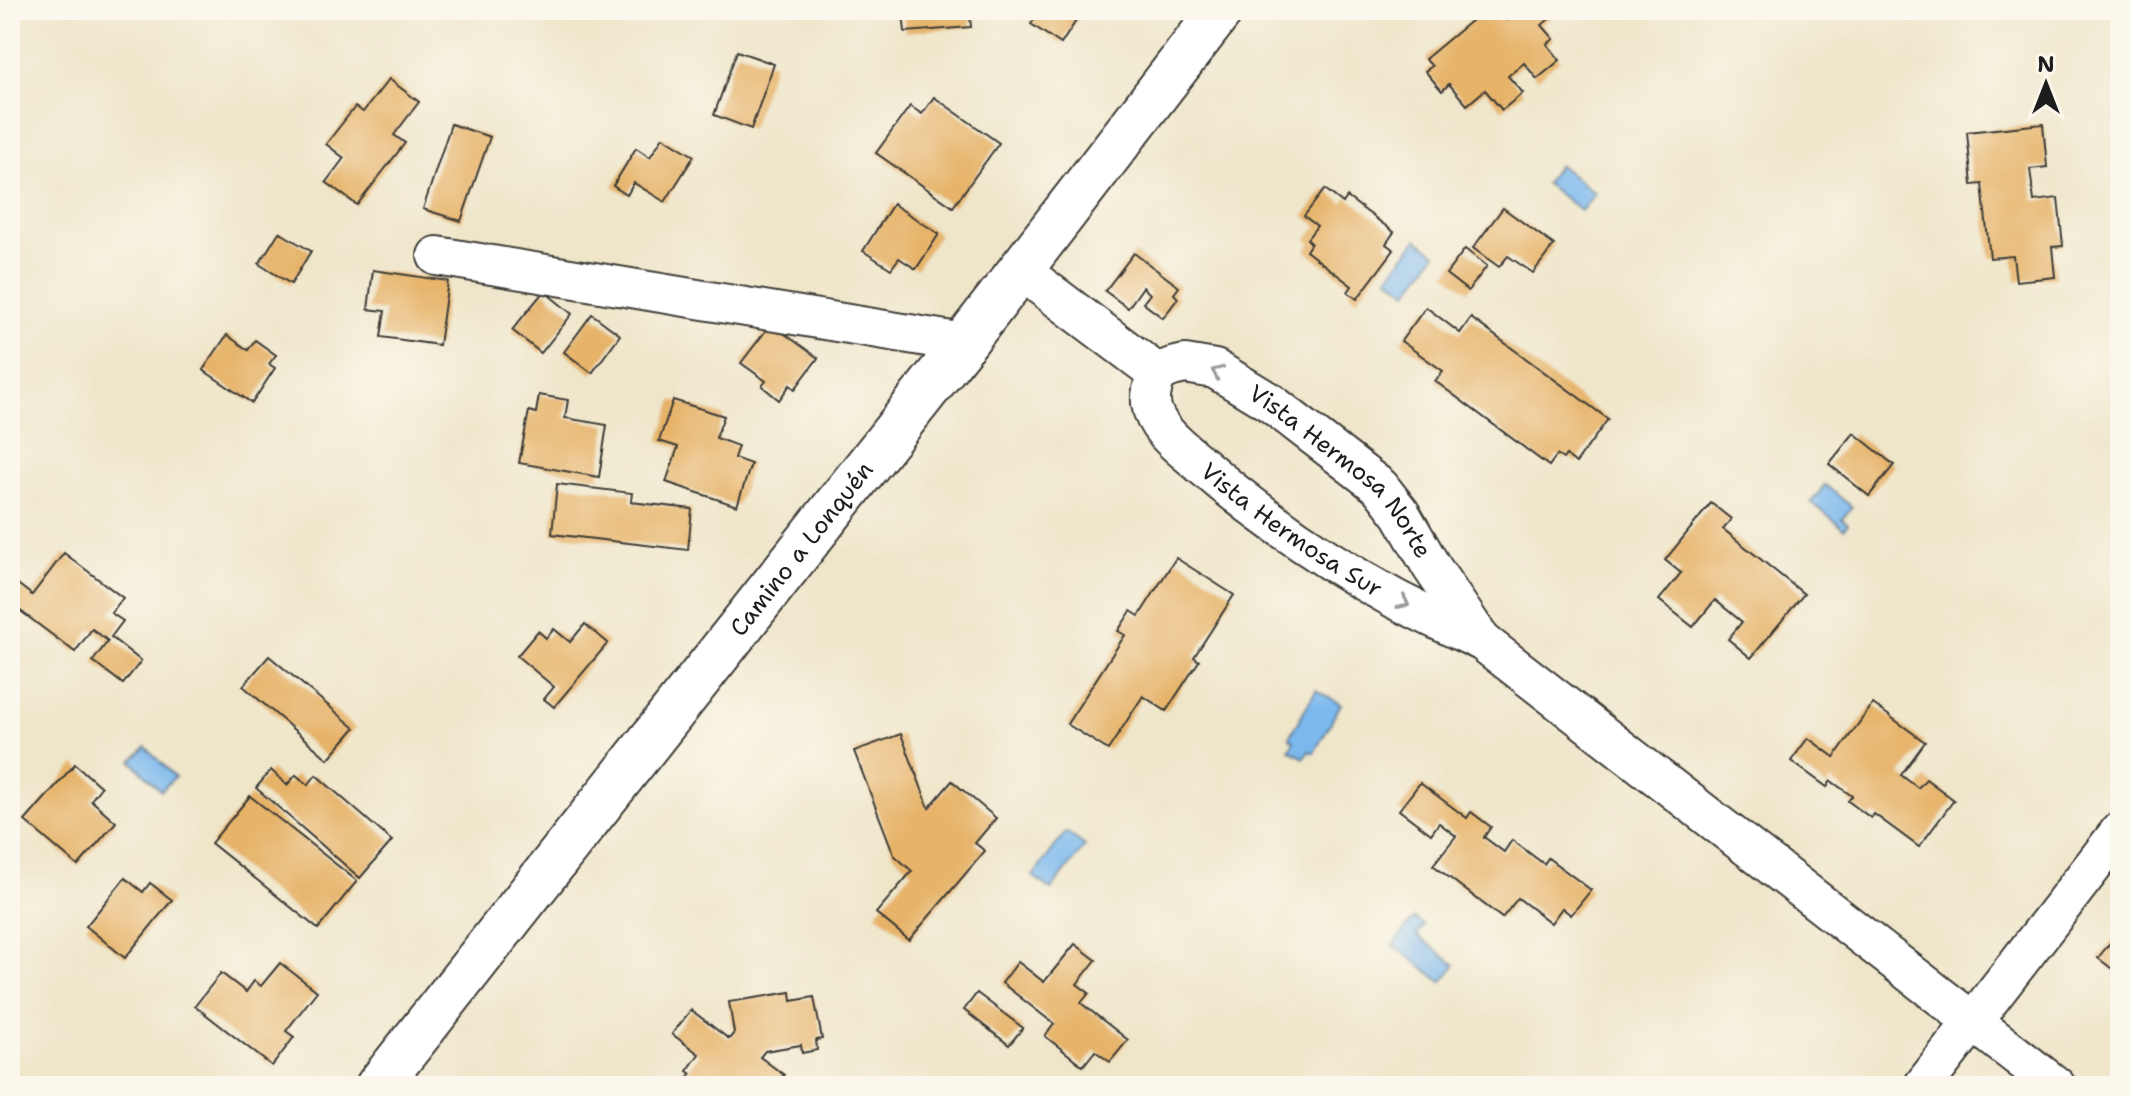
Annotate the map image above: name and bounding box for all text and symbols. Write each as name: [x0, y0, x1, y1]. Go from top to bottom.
north arrow: [2006, 44, 2086, 124]
text: N: [2037, 50, 2055, 79]
one-way arrow: [1211, 366, 1225, 382]
street label: Vista Hermosa Norte: [1243, 377, 1439, 564]
street label: Camino a Lonquén: [723, 455, 880, 643]
street label: Vista Hermosa Sur: [1194, 455, 1388, 605]
one-way arrow: [1396, 593, 1411, 609]

